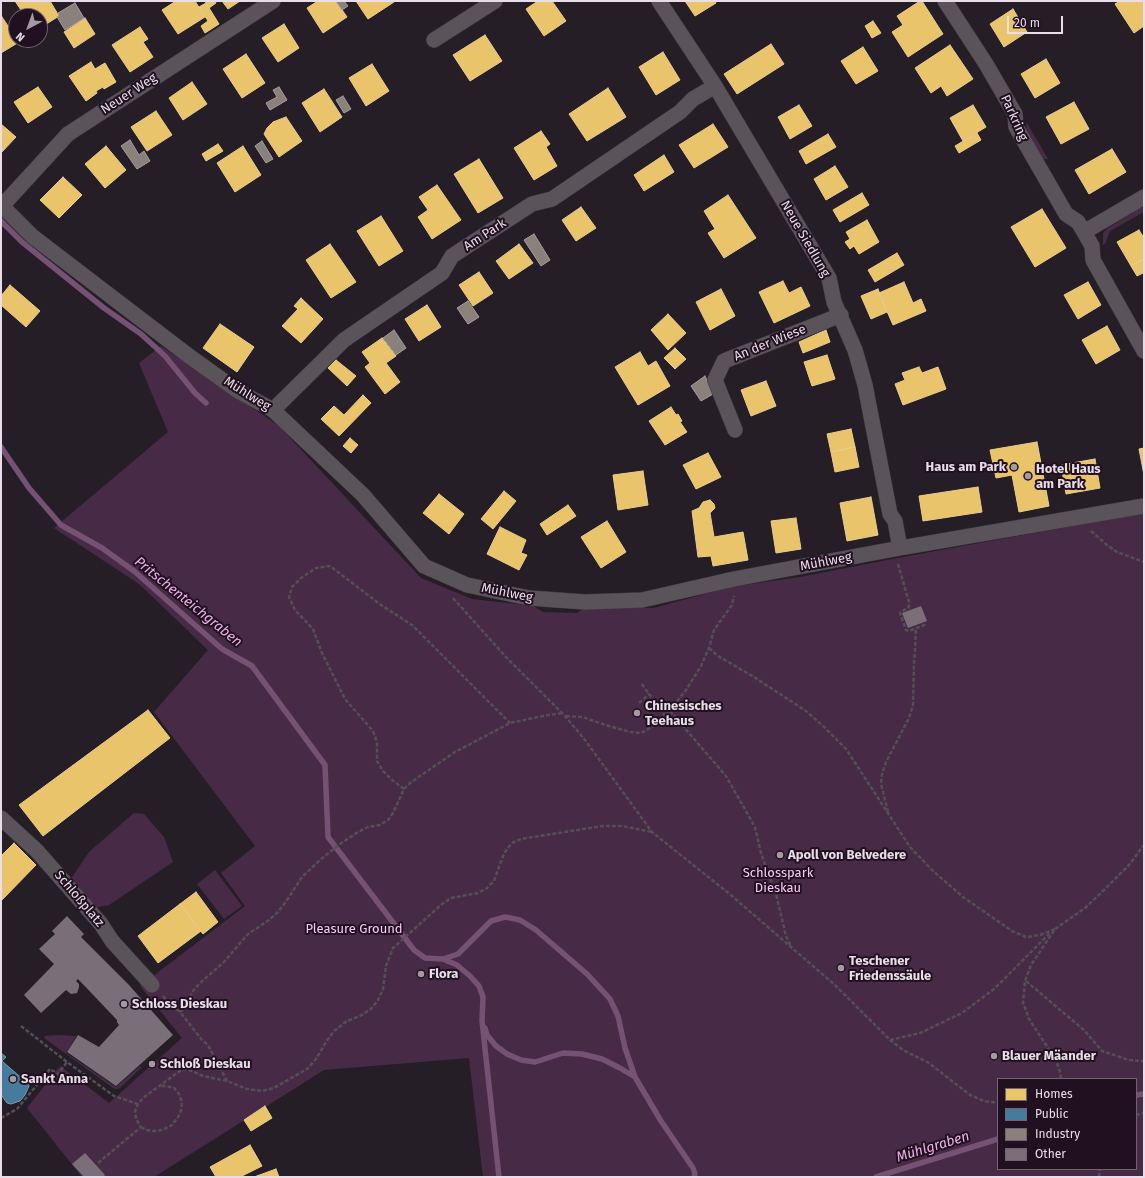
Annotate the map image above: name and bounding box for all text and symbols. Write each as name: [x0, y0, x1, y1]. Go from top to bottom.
north arrow: [8, 8, 48, 48]
scale bar: [1009, 8, 1065, 34]
text: 20 m: [1014, 16, 1040, 30]
text: N: [13, 29, 27, 44]
street label: Neuer Weg: [98, 70, 160, 118]
street label: Parkring: [997, 93, 1031, 143]
street label: Neue Siedlung: [777, 198, 833, 280]
street label: Am Park: [461, 215, 509, 255]
street label: An der Wiese: [732, 321, 808, 365]
street label: Mühlweg: [221, 374, 273, 414]
place label: Haus am Park: [926, 459, 1006, 475]
place label: Hotel Haus am Park: [1036, 461, 1101, 492]
marker: Haus am Park: [1009, 462, 1019, 472]
marker: Hotel Haus am Park: [1023, 471, 1033, 481]
street label: Mühlweg: [799, 549, 853, 575]
water label: Pritschenteichgraben: [131, 553, 245, 651]
street label: Mühlweg: [480, 580, 534, 606]
place label: Chinesisches Teehaus: [645, 698, 722, 729]
marker: Chinesisches Teehaus: [632, 708, 642, 718]
place label: Apoll von Belvedere: [788, 847, 906, 863]
marker: Apoll von Belvedere: [775, 850, 785, 860]
park label: Schlosspark Dieskau: [743, 865, 813, 896]
street label: Schloßplatz: [51, 868, 107, 930]
park label: Pleasure Ground: [305, 921, 403, 937]
place label: Teschener Friedenssäule: [849, 953, 931, 984]
marker: Teschener Friedenssäule: [836, 963, 846, 973]
place label: Flora: [429, 966, 458, 982]
marker: Flora: [416, 969, 426, 979]
place label: Schloss Dieskau: [132, 996, 227, 1012]
marker: Schloss Dieskau: [119, 999, 129, 1009]
place label: Blauer Mäander: [1002, 1048, 1096, 1064]
marker: Blauer Mäander: [989, 1051, 999, 1061]
place label: Schloß Dieskau: [160, 1056, 251, 1072]
marker: Schloß Dieskau: [147, 1059, 157, 1069]
place label: Sankt Anna: [21, 1071, 88, 1087]
marker: Sankt Anna: [8, 1074, 18, 1084]
legend: [997, 1078, 1137, 1170]
text: Homes: [1035, 1087, 1073, 1101]
text: Public: [1035, 1107, 1068, 1121]
text: Industry: [1035, 1127, 1080, 1141]
water label: Mühlgraben: [894, 1128, 972, 1166]
text: Other: [1035, 1147, 1066, 1161]

